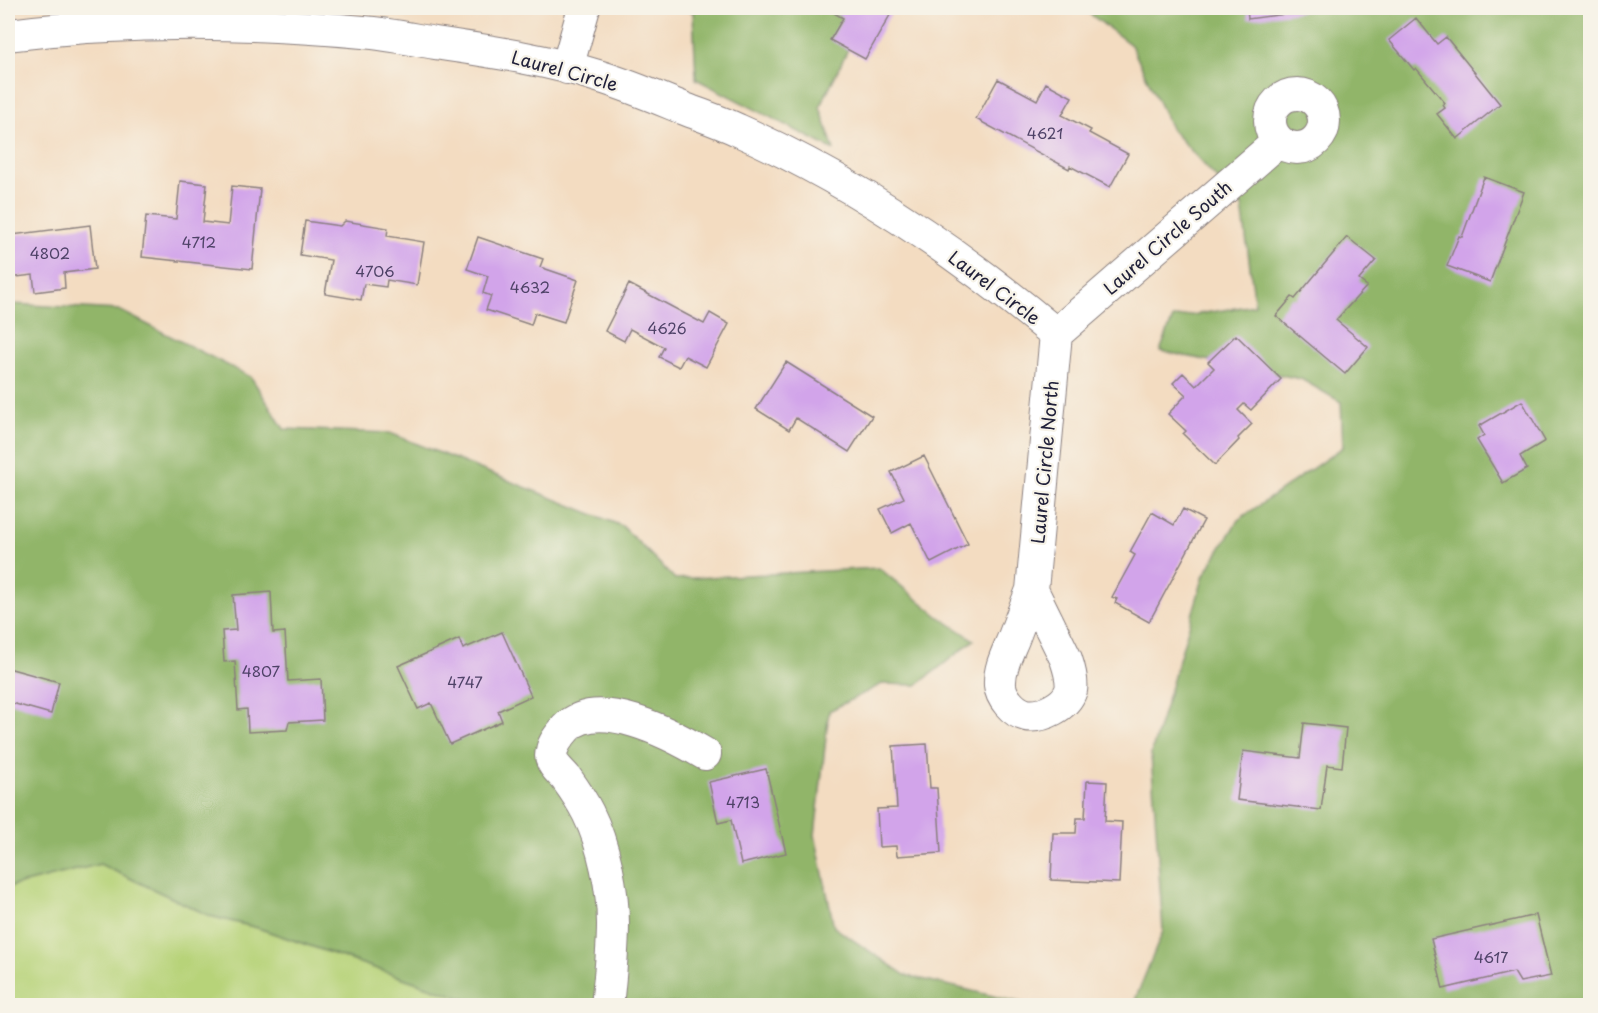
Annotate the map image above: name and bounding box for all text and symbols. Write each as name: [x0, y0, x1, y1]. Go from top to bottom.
street label: Laurel Circle: [509, 43, 621, 97]
house number: 4621: [1027, 121, 1063, 144]
street label: Laurel Circle South: [1097, 174, 1237, 300]
house number: 4712: [182, 230, 216, 253]
house number: 4802: [30, 241, 70, 264]
street label: Laurel Circle: [943, 243, 1047, 331]
house number: 4706: [355, 259, 395, 282]
house number: 4632: [510, 275, 550, 298]
house number: 4626: [647, 316, 687, 339]
street label: Laurel Circle North: [1023, 379, 1065, 545]
house number: 4807: [242, 659, 281, 682]
house number: 4747: [447, 670, 483, 693]
house number: 4713: [726, 790, 760, 813]
house number: 4617: [1474, 945, 1508, 968]

